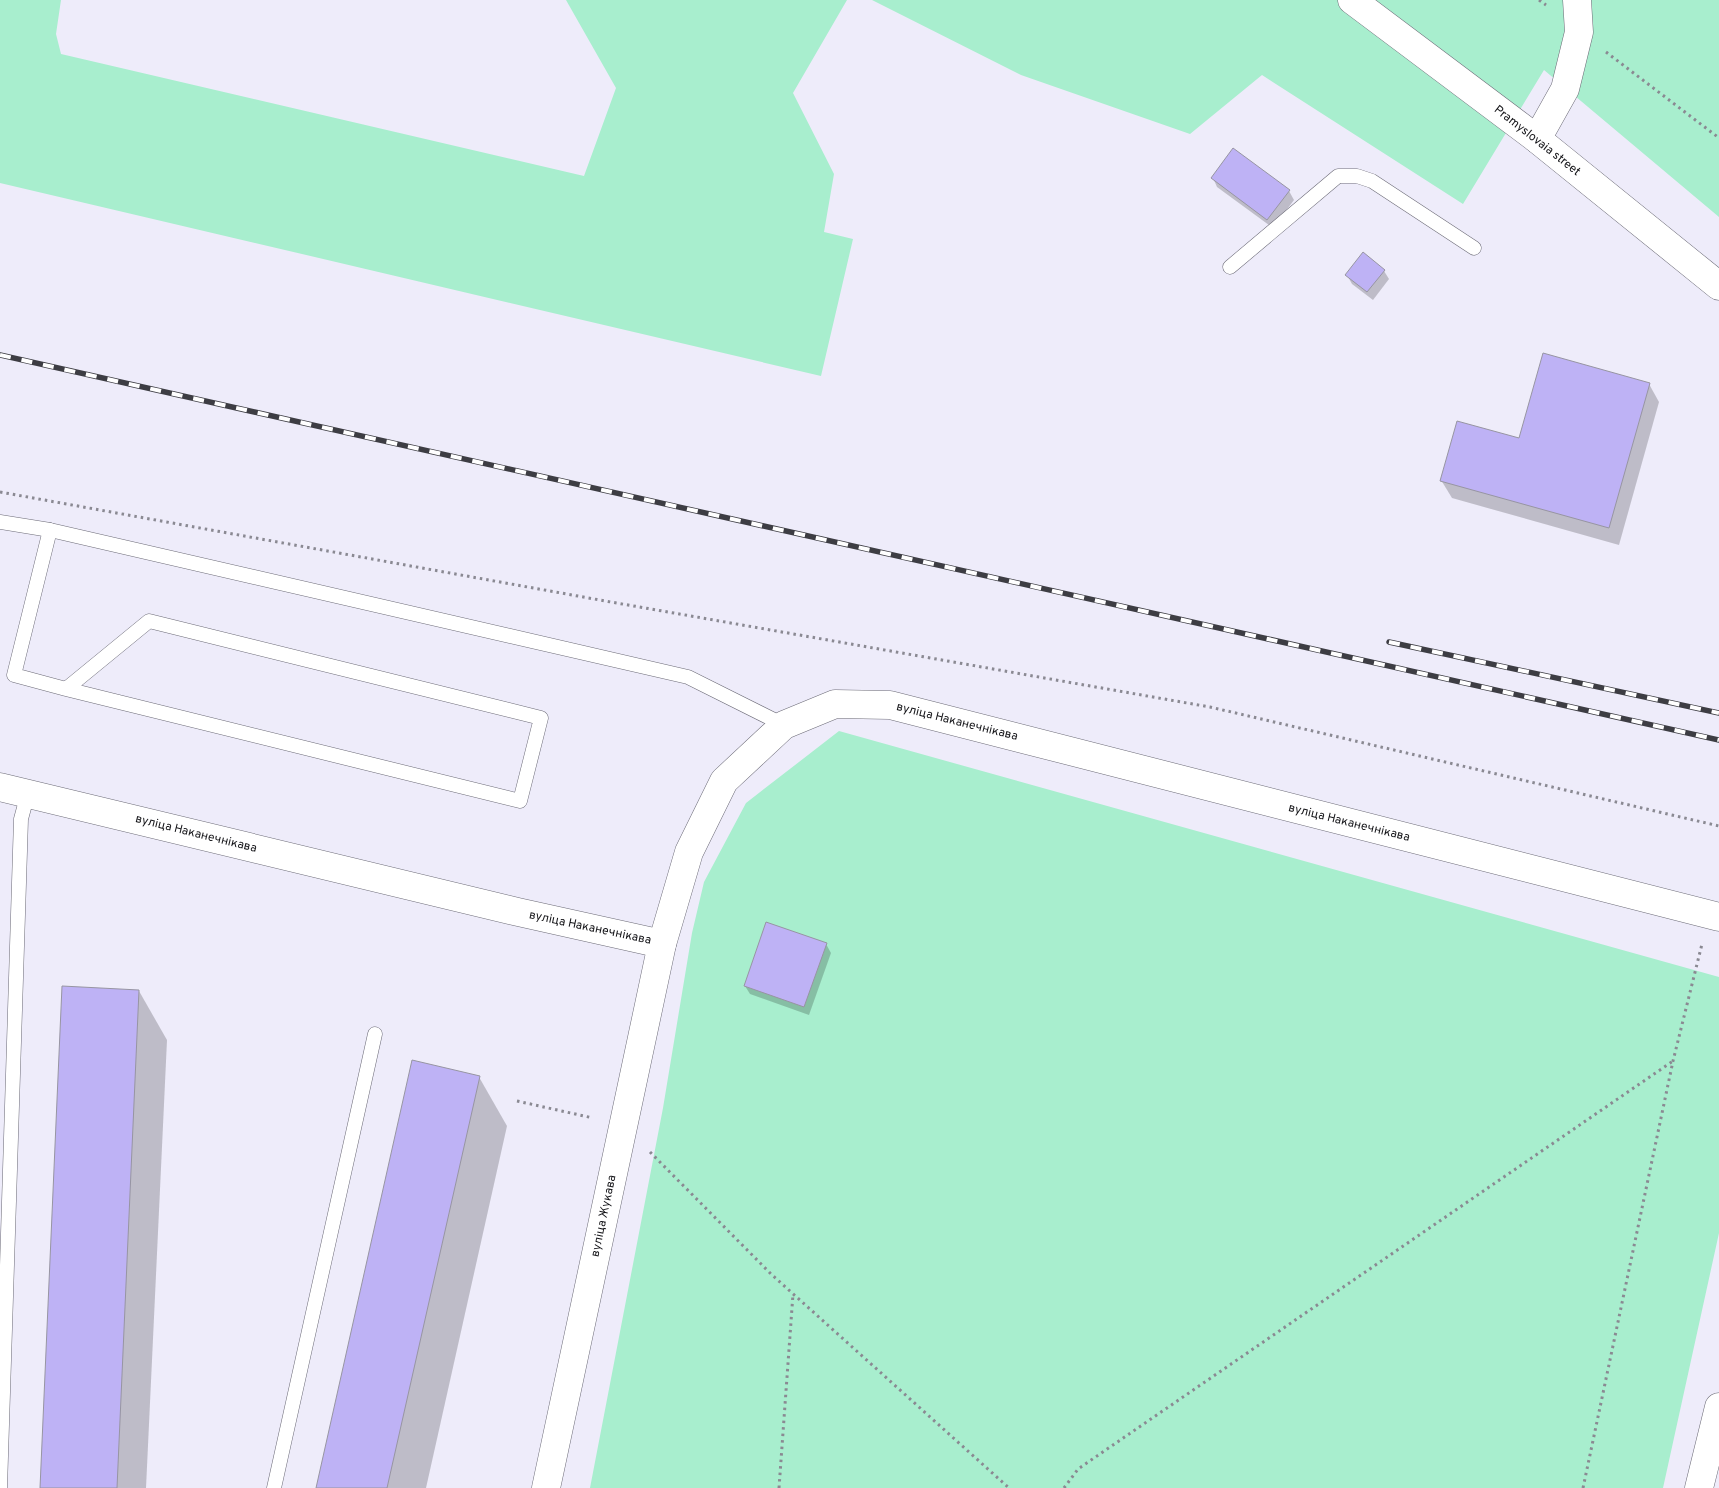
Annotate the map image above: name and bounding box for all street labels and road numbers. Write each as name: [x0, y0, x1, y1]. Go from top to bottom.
street label: Pramyslovaia street: [1490, 102, 1584, 180]
street label: вуліца Наканечнікава: [895, 699, 1019, 745]
street label: вуліца Наканечнікава: [1287, 800, 1411, 846]
street label: вуліца Наканечнікава: [134, 811, 258, 857]
street label: вуліца Наканечнікава: [527, 907, 653, 949]
street label: вуліца Жукава: [587, 1173, 621, 1259]

